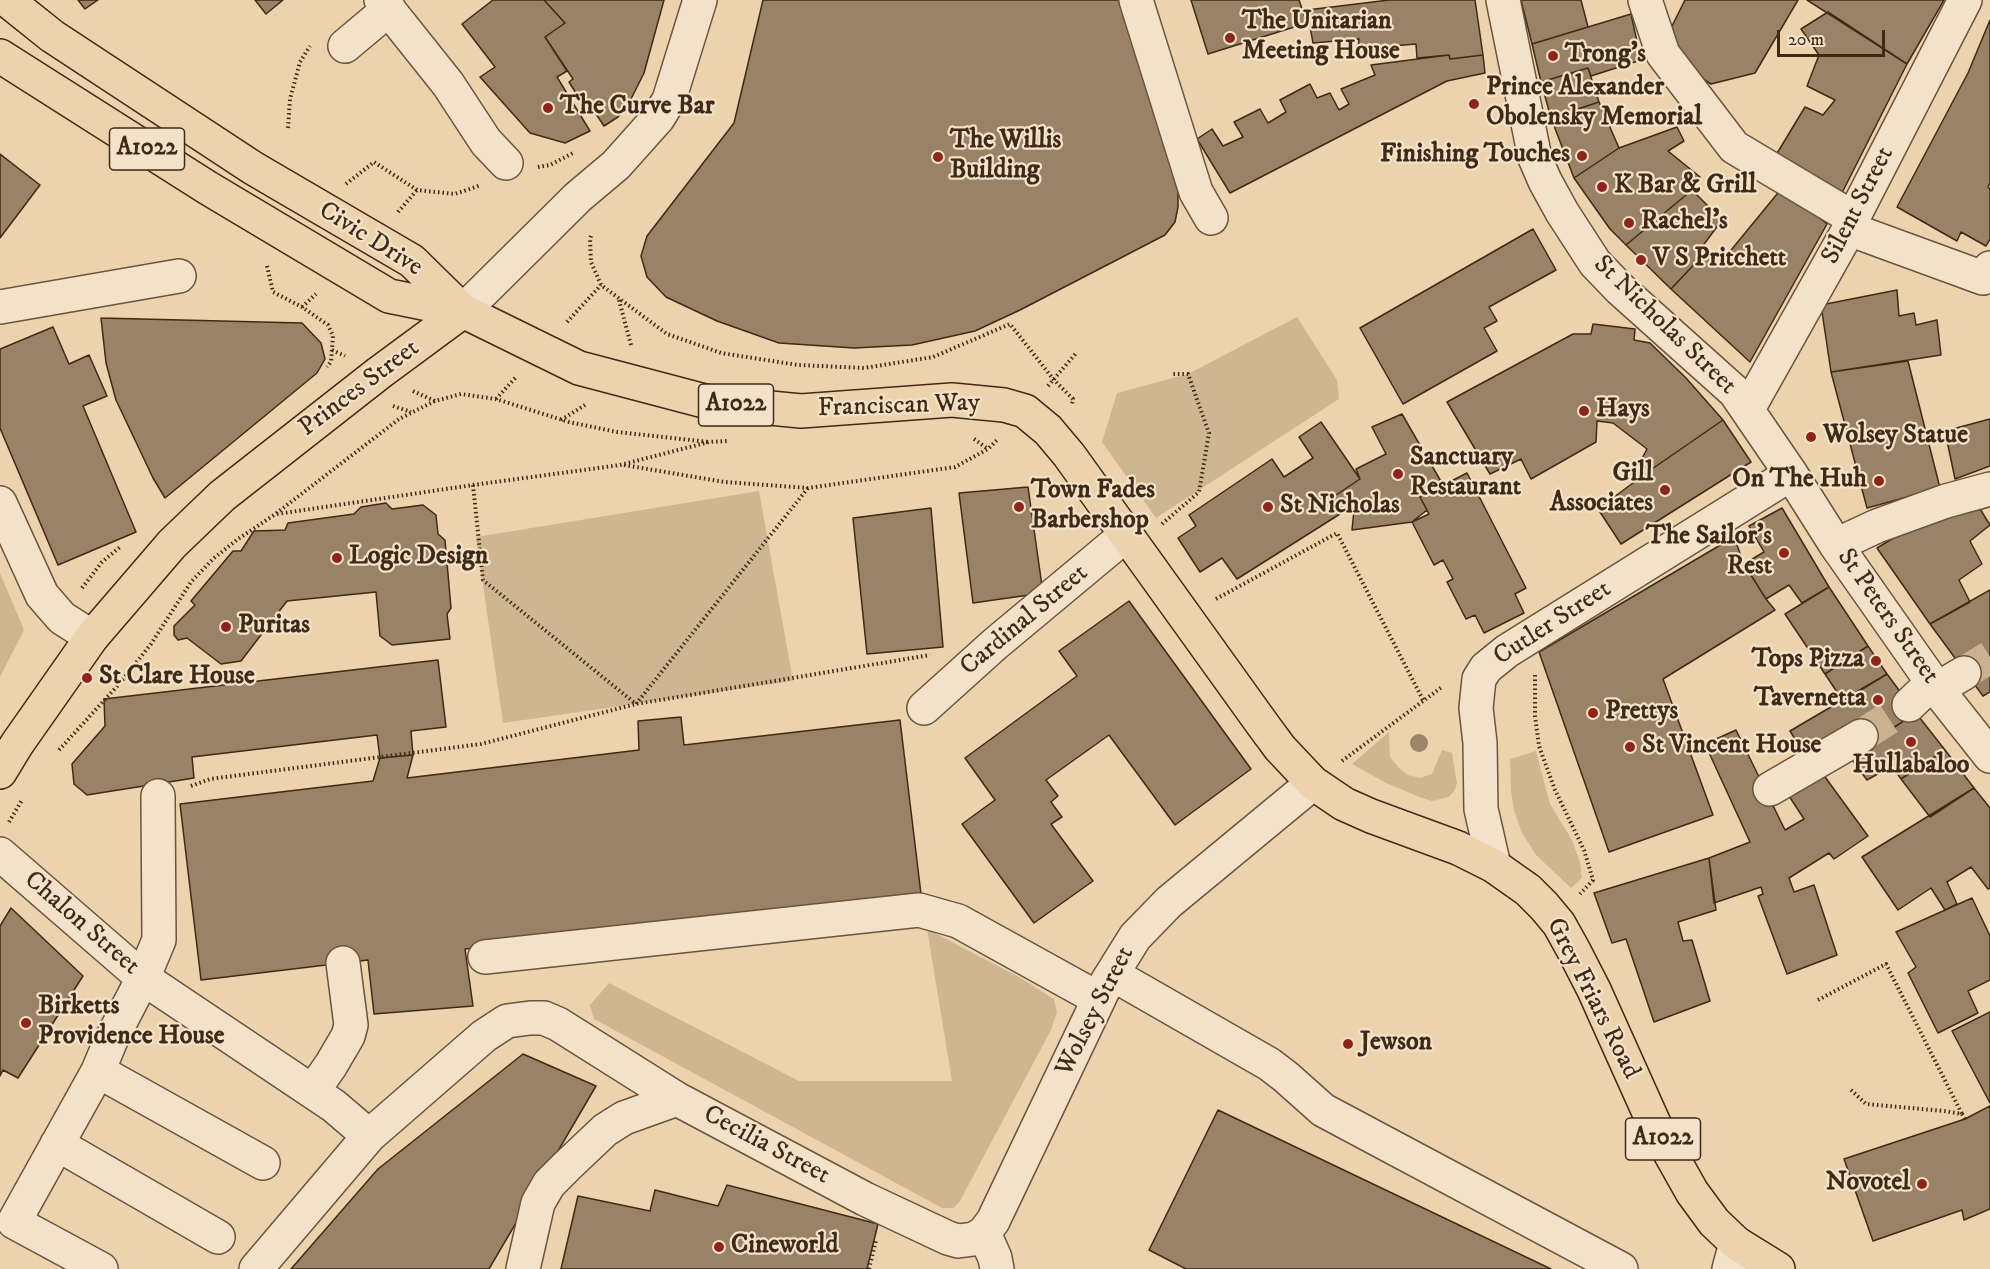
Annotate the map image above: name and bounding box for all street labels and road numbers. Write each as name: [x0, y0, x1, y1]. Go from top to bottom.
road number: A1022: [110, 128, 184, 170]
street label: Silent Street: [1816, 142, 1902, 270]
street label: Civic Drive: [312, 196, 428, 284]
street label: St Nicholas Street: [1586, 250, 1742, 402]
street label: Princes Street: [294, 334, 426, 444]
road number: A1022: [698, 384, 774, 426]
street label: Franciscan Way: [817, 389, 981, 425]
street label: St Peters Street: [1829, 544, 1945, 690]
street label: Cardinal Street: [955, 559, 1095, 683]
street label: Cutler Street: [1489, 575, 1617, 673]
street label: Chalon Street: [17, 865, 145, 983]
street label: Grey Friars Road: [1538, 913, 1646, 1085]
street label: Wolsey Street: [1050, 942, 1142, 1082]
street label: Cecilia Street: [697, 1100, 835, 1192]
road number: A1022: [1626, 1118, 1700, 1160]

